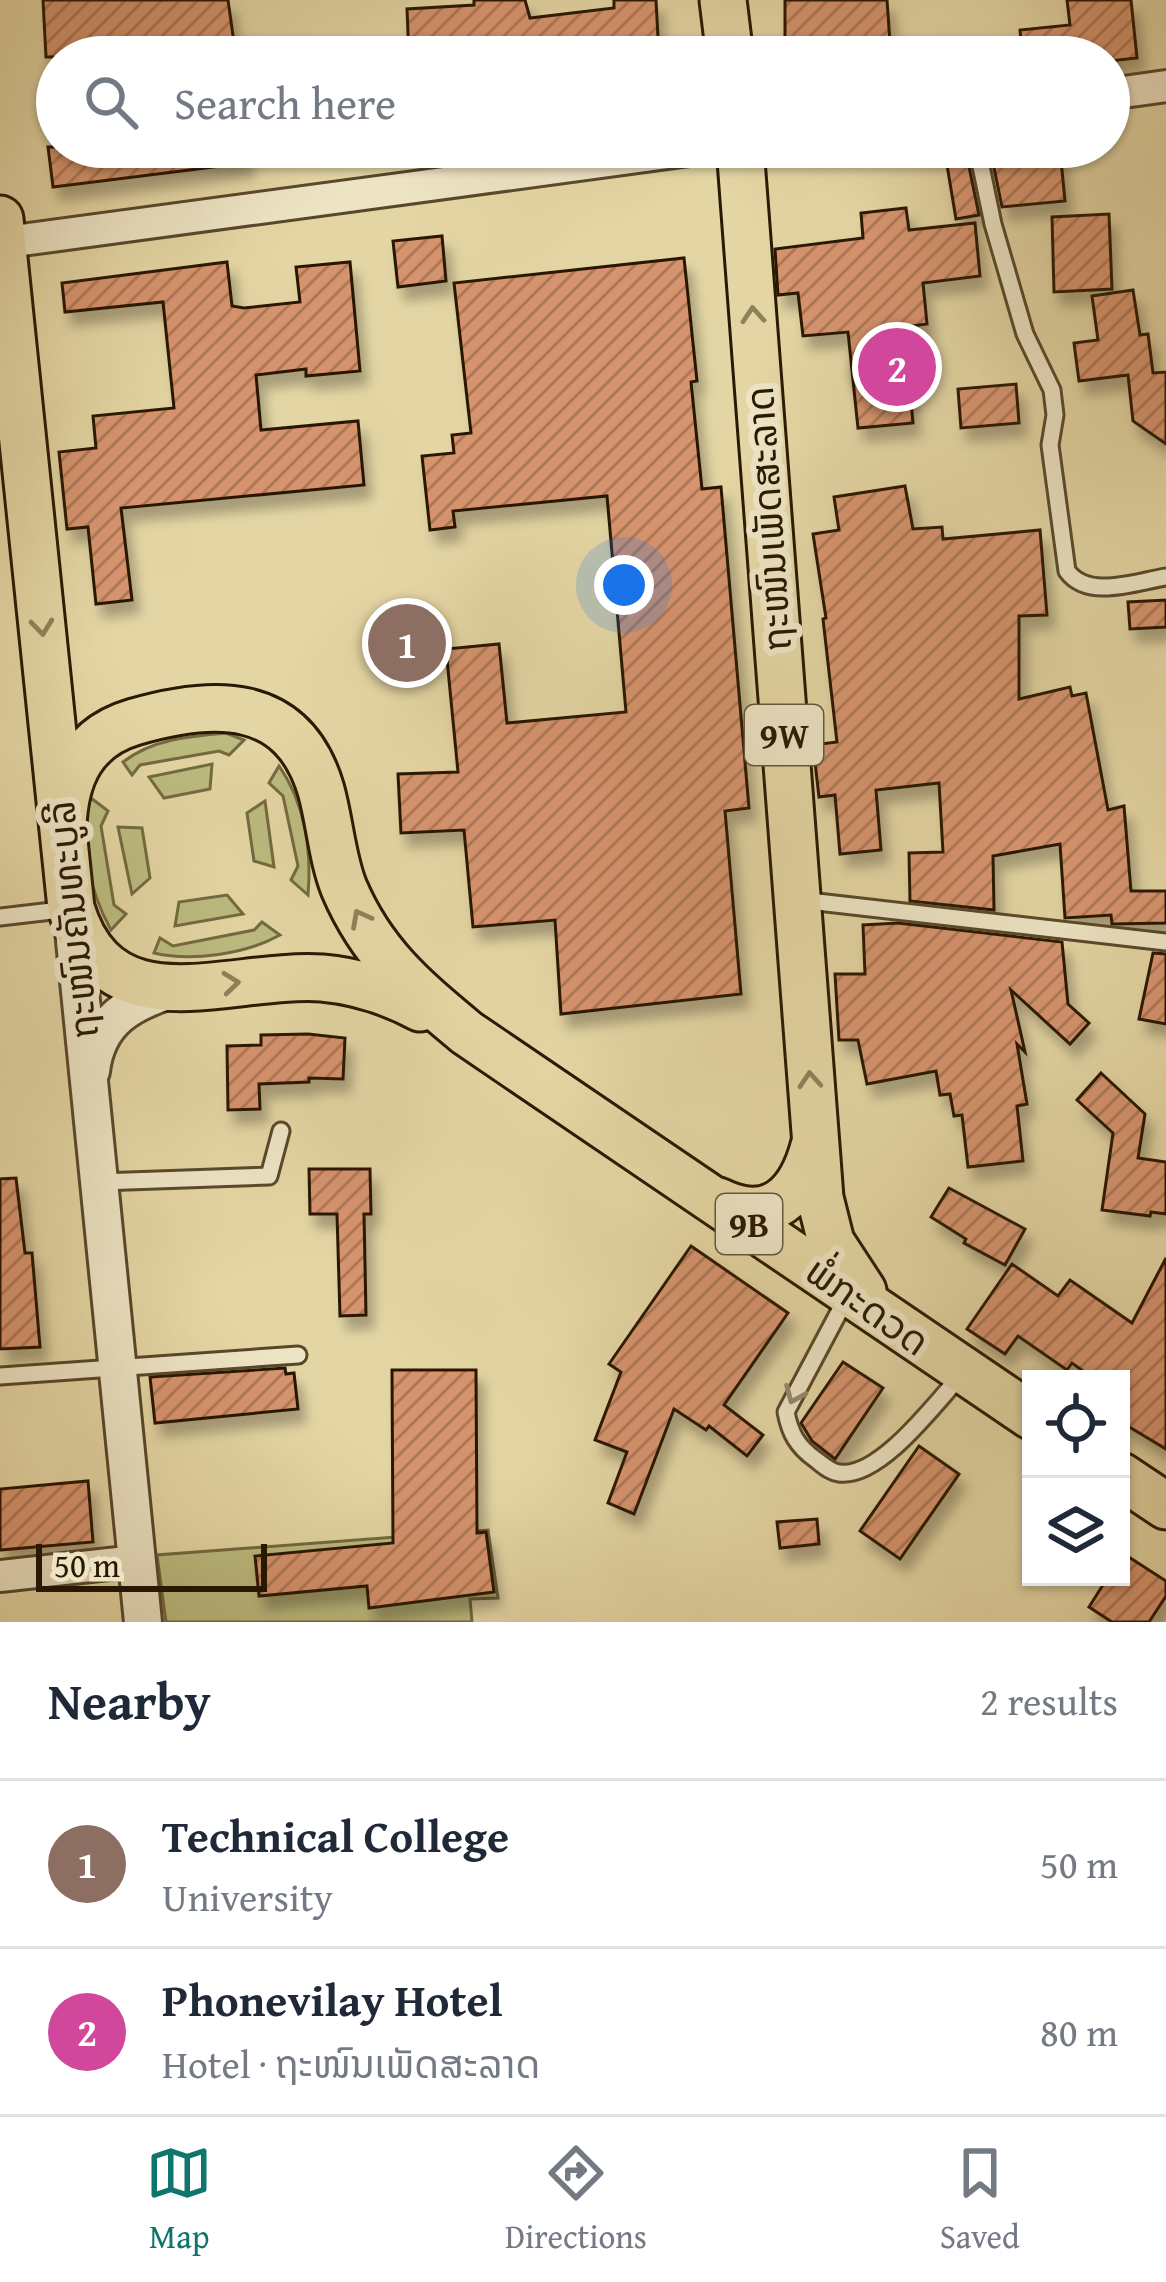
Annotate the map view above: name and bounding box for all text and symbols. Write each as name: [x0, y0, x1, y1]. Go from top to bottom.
search box: [36, 36, 1130, 168]
icon: search: [78, 69, 144, 135]
text: Search here: [174, 70, 396, 135]
one-way arrow: [740, 305, 766, 324]
pin: 2: [858, 322, 936, 412]
street label: ຖະໜົນເພັດສະລາດ: [730, 384, 805, 654]
your location: [594, 555, 654, 615]
pin: 1: [368, 598, 446, 688]
one-way arrow: [29, 618, 54, 637]
road number: 9W: [745, 705, 823, 765]
street label: ຖະໜົນຄັນທະບູລີ: [31, 798, 112, 1042]
one-way arrow: [351, 909, 374, 930]
one-way arrow: [222, 971, 241, 996]
one-way arrow: [797, 1070, 823, 1089]
road number: 9B: [716, 1194, 782, 1254]
street label: ພໍ່ກະດວດ: [795, 1242, 942, 1369]
map controls: [1022, 1370, 1130, 1586]
button: locate: [1022, 1370, 1130, 1478]
one-way arrow: [784, 1383, 808, 1404]
button: layers: [1022, 1478, 1130, 1586]
scale bar: [36, 1538, 267, 1591]
text: 50 m: [54, 1541, 120, 1589]
text: Nearby: [48, 1663, 211, 1738]
text: 2 results: [980, 1672, 1118, 1729]
text: Technical College: [162, 1803, 509, 1868]
text: 1: [77, 1835, 97, 1892]
text: 50 m: [1040, 1835, 1118, 1892]
text: University: [162, 1868, 333, 1925]
text: Phonevilay Hotel: [162, 1967, 503, 2032]
text: 2: [77, 2003, 97, 2060]
text: 80 m: [1040, 2003, 1118, 2060]
text: Hotel · ຖະໜົນເພັດສະລາດ: [162, 2035, 540, 2092]
tab: Map: [146, 2140, 212, 2260]
tab: Directions: [505, 2140, 647, 2260]
tab: Saved: [940, 2140, 1020, 2260]

